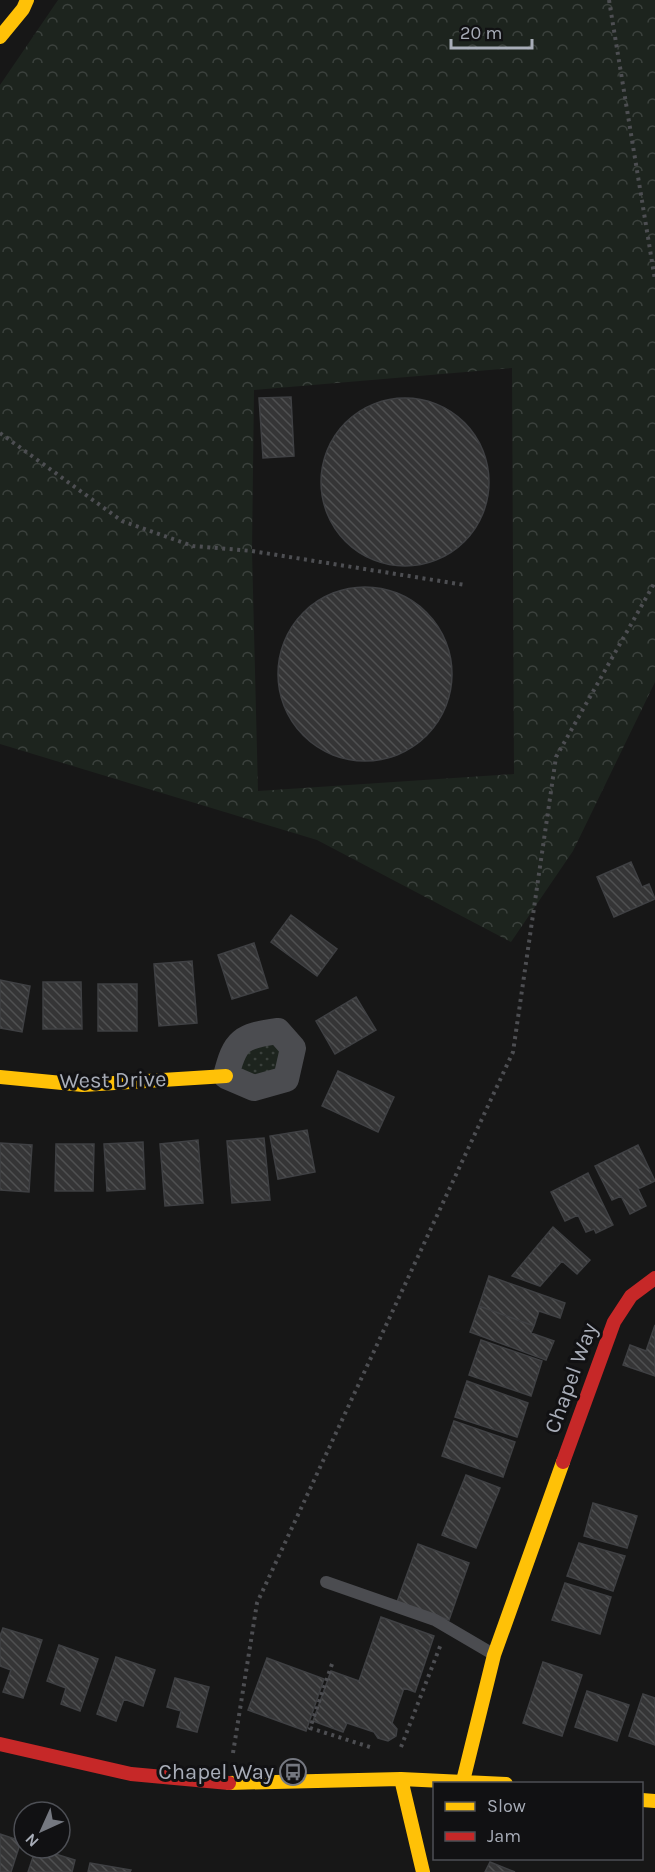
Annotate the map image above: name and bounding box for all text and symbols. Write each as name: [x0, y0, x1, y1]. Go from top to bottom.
scale bar: [451, 12, 532, 50]
text: 20 m: [460, 22, 502, 44]
street label: West Drive: [59, 1066, 167, 1094]
street label: Chapel Way: [539, 1319, 603, 1437]
bus stop icon: Chapel Way: [278, 1757, 308, 1787]
place label: Chapel Way: [158, 1759, 274, 1785]
legend: [433, 1782, 643, 1860]
text: Slow: [487, 1795, 526, 1817]
north arrow: [12, 1800, 72, 1860]
text: Jam: [487, 1825, 521, 1847]
text: N: [21, 1829, 43, 1851]

